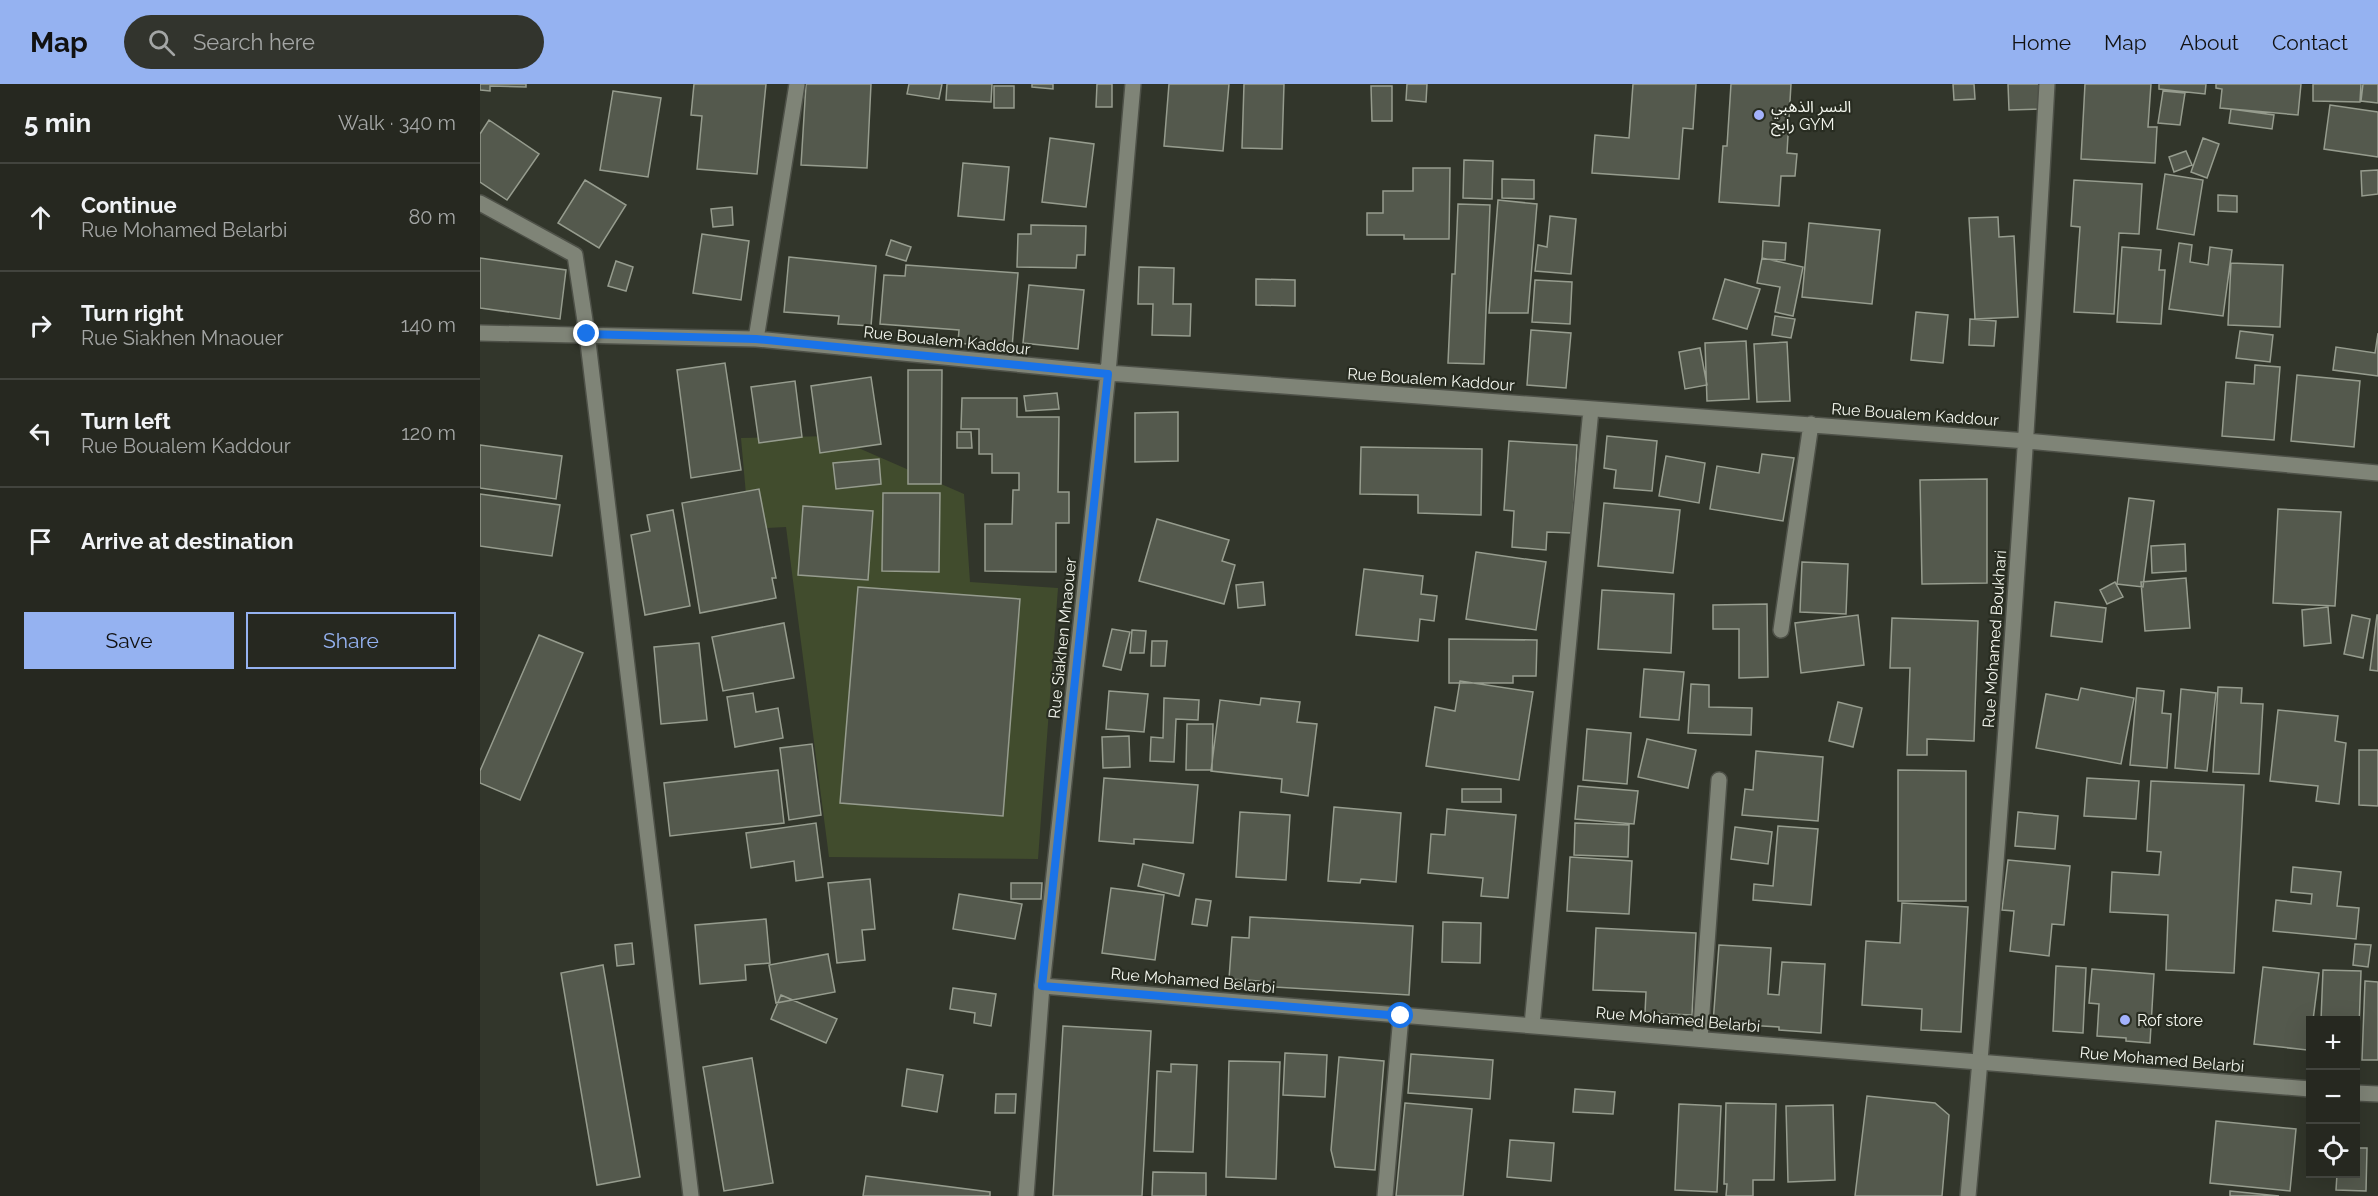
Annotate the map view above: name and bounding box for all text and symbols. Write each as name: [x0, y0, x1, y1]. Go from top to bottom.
search box: [124, 15, 544, 69]
text: Map: [30, 26, 88, 59]
icon: search: [145, 26, 178, 59]
text: Search here: [193, 29, 315, 55]
text: Home: [2012, 30, 2071, 55]
text: Map: [2104, 30, 2147, 55]
text: About: [2180, 30, 2239, 55]
text: Contact: [2272, 30, 2348, 55]
place label: النسر الذهبي رابح GYM: [1771, 97, 1851, 137]
text: 5 min: [24, 108, 91, 138]
marker: النسر الذهبي رابح GYM: [1752, 108, 1766, 122]
text: Walk · 340 m: [338, 111, 456, 135]
text: Continue: [81, 192, 177, 218]
icon: ahead: [24, 201, 57, 234]
text: 80 m: [408, 205, 456, 229]
text: Rue Mohamed Belarbi: [81, 218, 287, 242]
text: Turn right: [81, 300, 184, 326]
icon: right: [24, 309, 57, 342]
text: 140 m: [401, 313, 456, 337]
route end: [573, 320, 599, 346]
street label: Rue Boualem Kaddour: [863, 322, 1032, 359]
text: Rue Siakhen Mnaouer: [81, 326, 283, 350]
street label: Rue Boualem Kaddour: [1347, 364, 1516, 395]
street label: Rue Boualem Kaddour: [1831, 399, 2000, 430]
text: Turn left: [81, 408, 171, 434]
icon: left: [24, 417, 57, 450]
text: 120 m: [401, 421, 456, 445]
text: Rue Boualem Kaddour: [81, 434, 291, 458]
icon: arrive: [24, 525, 57, 558]
text: Arrive at destination: [81, 528, 294, 554]
street label: Rue Mohamed Boukhari: [1979, 549, 2010, 729]
street label: Rue Siakhen Mnaouer: [1045, 556, 1080, 720]
button: Save: [24, 612, 234, 669]
button: Share: [246, 612, 456, 669]
street label: Rue Mohamed Belarbi: [1110, 964, 1276, 997]
route start: [1387, 1002, 1413, 1028]
street label: Rue Mohamed Belarbi: [1595, 1003, 1761, 1036]
place label: Rof store: [2137, 1011, 2203, 1030]
marker: Rof store: [2118, 1013, 2132, 1027]
map controls: [2306, 1016, 2360, 1178]
button: +: [2306, 1016, 2360, 1070]
street label: Rue Mohamed Belarbi: [2079, 1043, 2245, 1076]
button: −: [2306, 1070, 2360, 1124]
button: locate: [2306, 1124, 2360, 1178]

